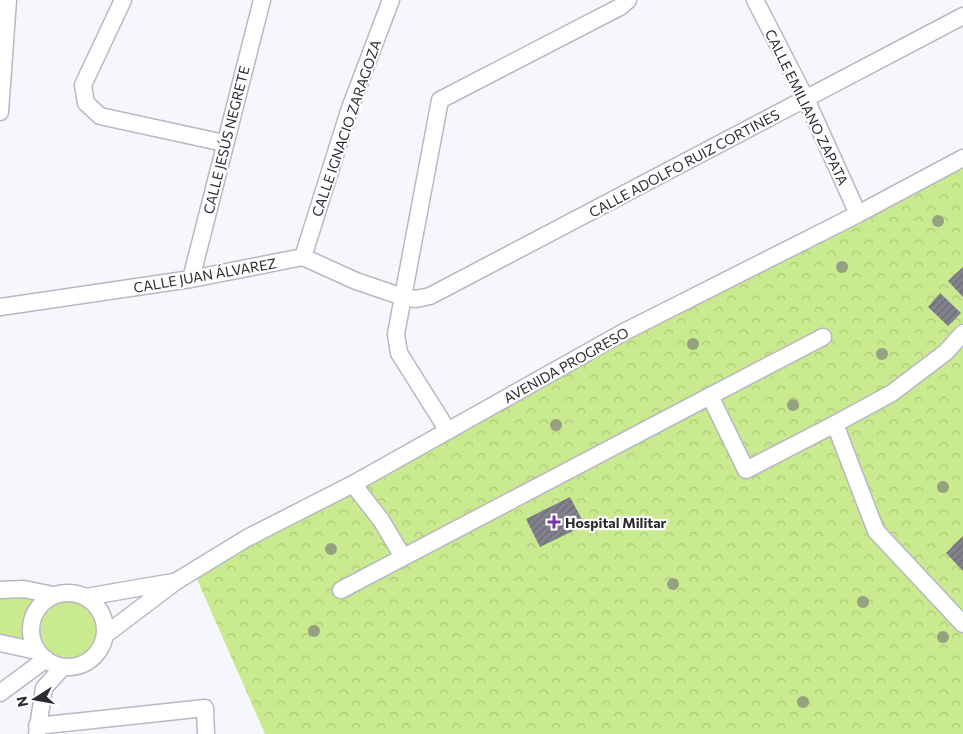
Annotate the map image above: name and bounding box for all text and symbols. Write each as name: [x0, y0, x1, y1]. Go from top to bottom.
street label: CALLE EMILIANO ZAPATA: [762, 26, 852, 188]
street label: CALLE IGNACIO ZARAGOZA: [308, 37, 384, 219]
street label: CALLE JESÚS NEGRETE: [199, 64, 253, 216]
street label: CALLE ADOLFO RUIZ CORTINES: [586, 105, 782, 221]
street label: CALLE JUAN ÁLVAREZ: [132, 254, 278, 296]
street label: AVENIDA PROGRESO: [501, 324, 631, 406]
place label: Hospital Militar: [565, 514, 667, 531]
marker: Hospital Militar: [547, 515, 561, 529]
north arrow: [10, 674, 60, 724]
text: N: [12, 695, 31, 708]

